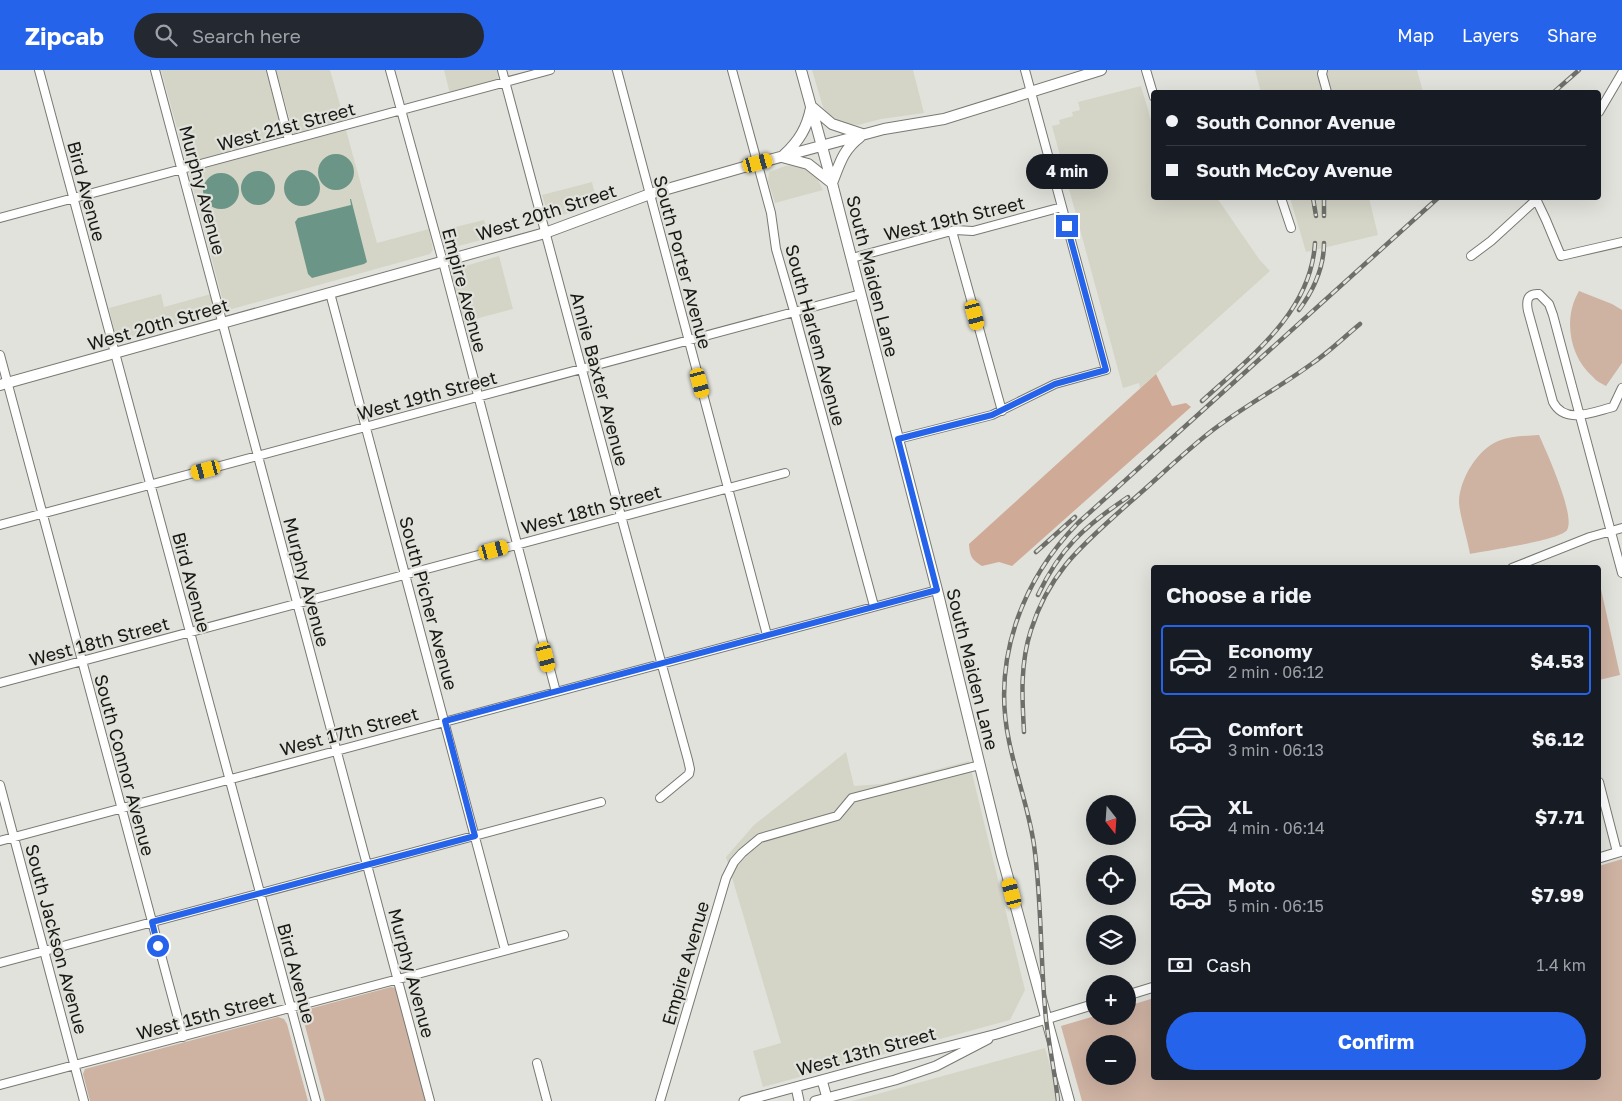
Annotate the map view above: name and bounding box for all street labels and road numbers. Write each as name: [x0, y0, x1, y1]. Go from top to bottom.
street label: West 21st Street: [215, 97, 357, 155]
street label: Murphy Avenue: [175, 123, 231, 257]
street label: Bird Avenue: [63, 138, 111, 244]
street label: South Porter Avenue: [649, 173, 717, 351]
street label: West 20th Street: [473, 179, 619, 245]
street label: West 19th Street: [881, 191, 1027, 245]
street label: South Maiden Lane: [842, 193, 904, 359]
street label: Empire Avenue: [438, 225, 492, 355]
street label: South Harlem Avenue: [781, 242, 851, 428]
street label: Annie Baxter Avenue: [566, 290, 634, 468]
street label: West 20th Street: [85, 293, 231, 355]
street label: West 19th Street: [355, 366, 499, 424]
street label: West 18th Street: [519, 480, 663, 538]
street label: South Picher Avenue: [395, 514, 463, 692]
street label: Murphy Avenue: [279, 515, 335, 649]
street label: Bird Avenue: [168, 529, 216, 635]
street label: South Maiden Lane: [942, 586, 1004, 752]
street label: West 18th Street: [27, 612, 171, 670]
street label: South Connor Avenue: [90, 672, 160, 858]
street label: West 17th Street: [277, 702, 421, 760]
street label: South Jackson Avenue: [21, 842, 93, 1036]
street label: Empire Avenue: [657, 898, 713, 1028]
street label: Murphy Avenue: [384, 906, 440, 1040]
street label: Bird Avenue: [273, 920, 321, 1026]
street label: West 15th Street: [134, 986, 278, 1044]
street label: West 13th Street: [794, 1022, 938, 1080]

